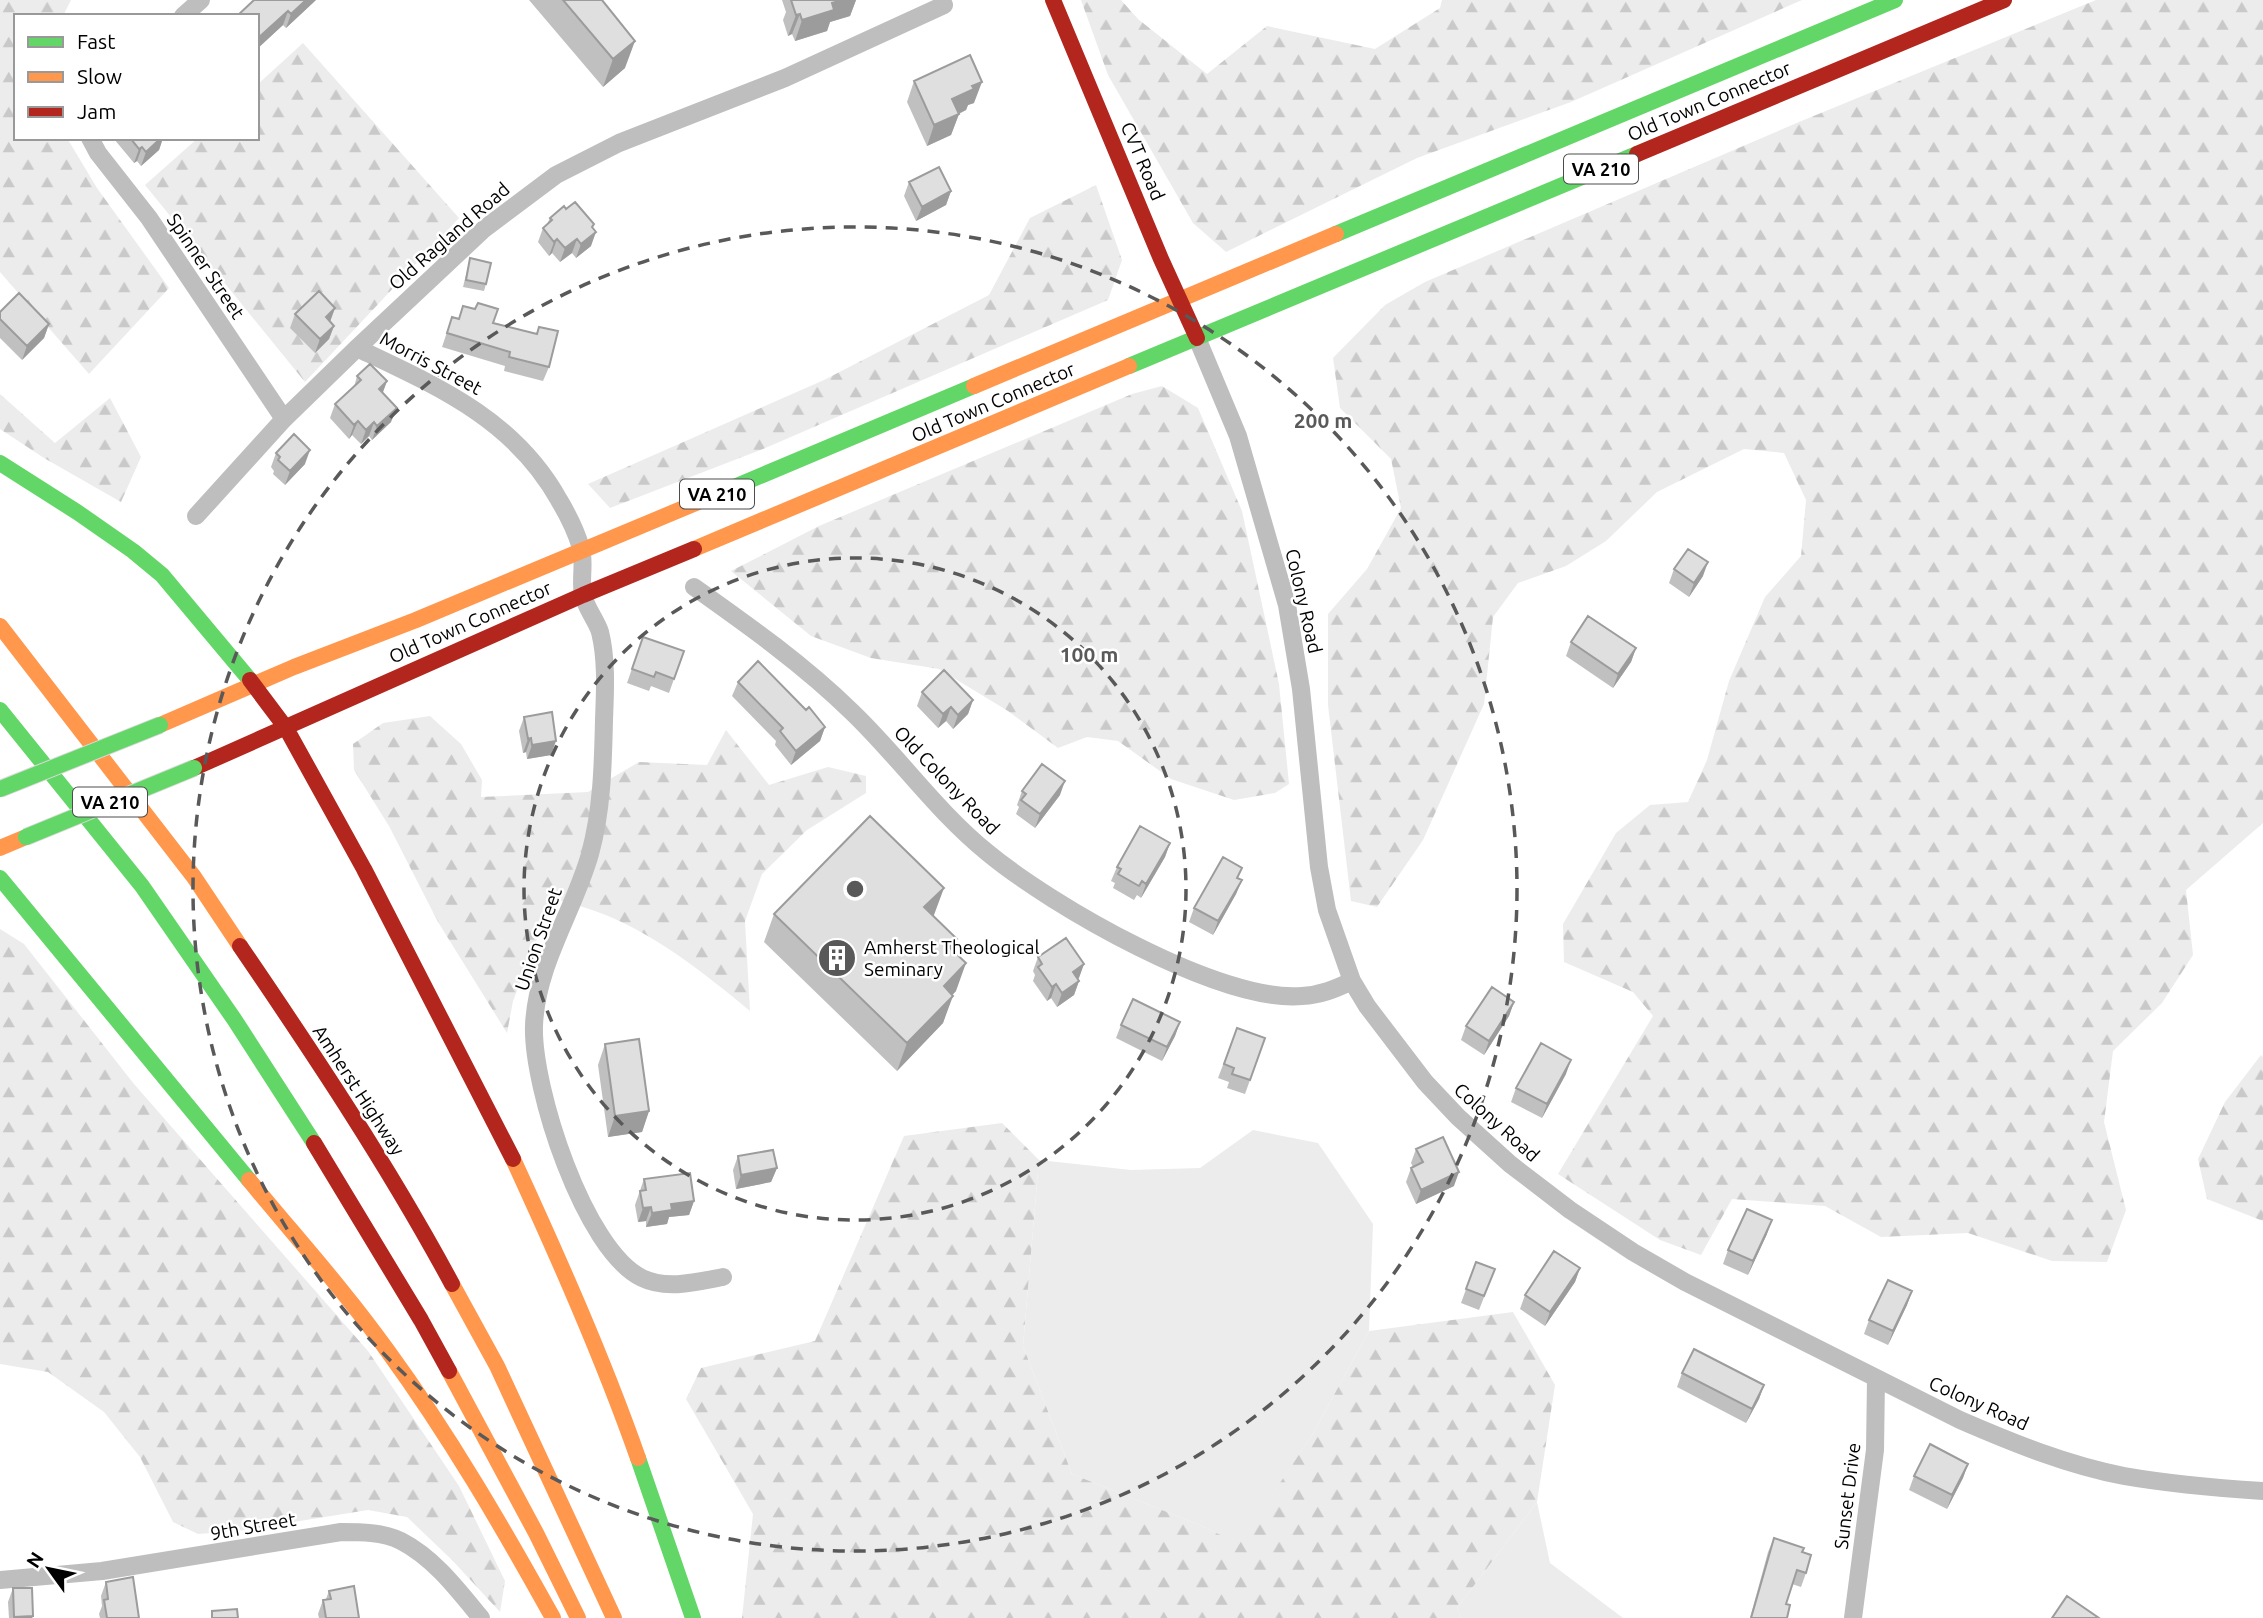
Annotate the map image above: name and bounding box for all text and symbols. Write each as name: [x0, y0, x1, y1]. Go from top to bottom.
legend: [14, 14, 259, 140]
text: Fast: [77, 29, 115, 53]
street label: Old Town Connector: [1624, 57, 1794, 145]
text: Slow: [77, 64, 122, 88]
text: Jam: [77, 99, 116, 123]
street label: CVT Road: [1117, 118, 1169, 204]
road number: VA 210: [1564, 154, 1638, 184]
street label: Old Ragland Road: [384, 178, 514, 294]
street label: Spinner Street: [163, 209, 250, 323]
street label: Morris Street: [376, 327, 486, 399]
street label: Old Town Connector: [908, 358, 1078, 446]
text: 200 m: [1294, 408, 1352, 432]
road number: VA 210: [680, 480, 754, 508]
street label: Colony Road: [1281, 546, 1327, 656]
street label: Old Town Connector: [385, 576, 555, 668]
text: 100 m: [1060, 642, 1118, 666]
street label: Old Colony Road: [890, 721, 1004, 839]
road number: VA 210: [73, 788, 147, 816]
centre of rings: [843, 877, 867, 901]
street label: Union Street: [510, 884, 566, 994]
place label: Amherst Theological Seminary: [864, 936, 1040, 980]
building icon: Amherst Theological Seminary: [816, 937, 858, 979]
street label: Amherst Highway: [309, 1021, 409, 1159]
street label: Colony Road: [1450, 1078, 1544, 1166]
street label: Colony Road: [1926, 1371, 2032, 1435]
street label: Sunset Drive: [1830, 1441, 1864, 1551]
street label: 9th Street: [209, 1508, 298, 1544]
north arrow: [14, 1534, 84, 1604]
text: N: [22, 1548, 48, 1572]

